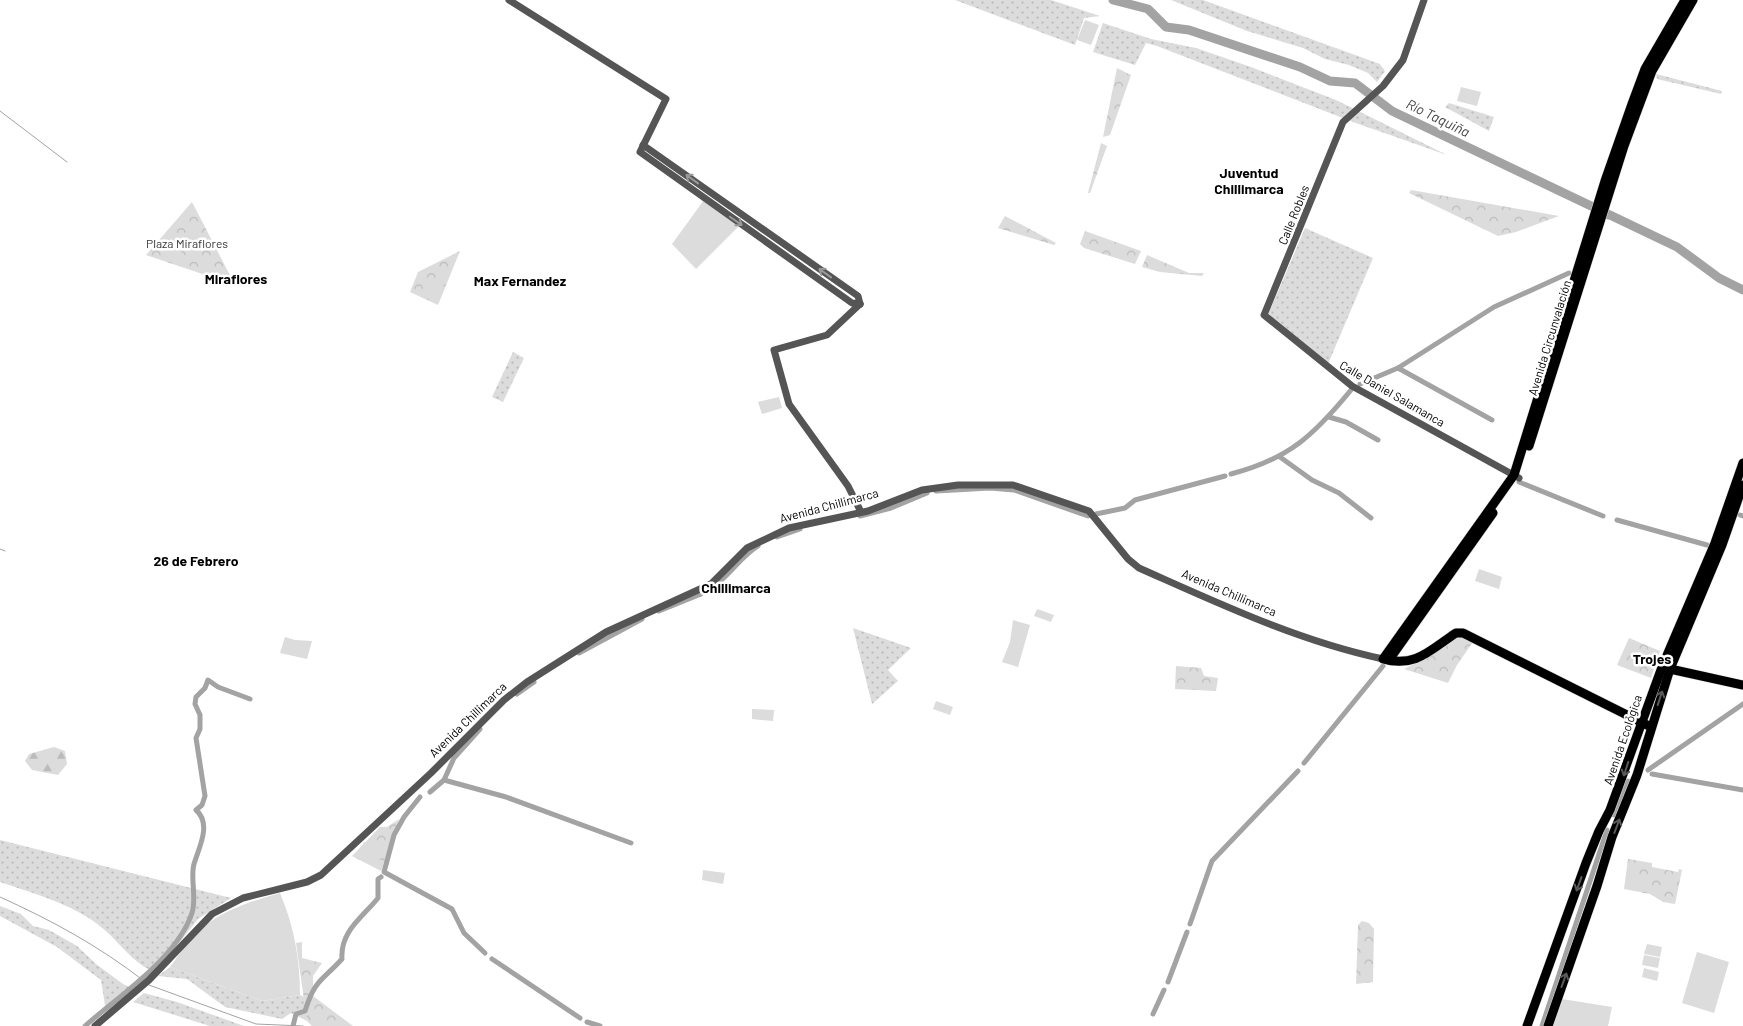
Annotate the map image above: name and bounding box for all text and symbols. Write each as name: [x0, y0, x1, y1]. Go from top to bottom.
water label: Río Taquiña: [1404, 95, 1473, 140]
district label: Juventud Chillimarca: [1214, 164, 1284, 197]
one-way arrow: [685, 174, 699, 184]
street label: Calle Robles: [1275, 183, 1311, 246]
one-way arrow: [729, 215, 742, 226]
park label: Plaza Miraflores: [146, 236, 228, 250]
one-way arrow: [818, 268, 832, 278]
district label: Miraflores: [205, 270, 267, 287]
district label: Max Fernandez: [474, 272, 567, 289]
street label: Avenida Circunvalación: [1525, 278, 1573, 397]
street label: Calle Daniel Salamanca: [1337, 357, 1448, 429]
street label: Avenida Chillimarca: [778, 485, 880, 525]
district label: 26 de Febrero: [154, 552, 239, 569]
street label: Avenida Chillimarca: [1180, 566, 1279, 618]
district label: Chillimarca: [701, 579, 771, 596]
district label: Trojes: [1633, 650, 1671, 667]
street label: Avenida Chillimarca: [426, 679, 509, 760]
one-way arrow: [1656, 690, 1666, 706]
street label: Avenida Ecológica: [1600, 693, 1644, 787]
one-way arrow: [1621, 761, 1630, 777]
one-way arrow: [1613, 819, 1622, 834]
one-way arrow: [1574, 875, 1583, 891]
one-way arrow: [1560, 973, 1569, 988]

